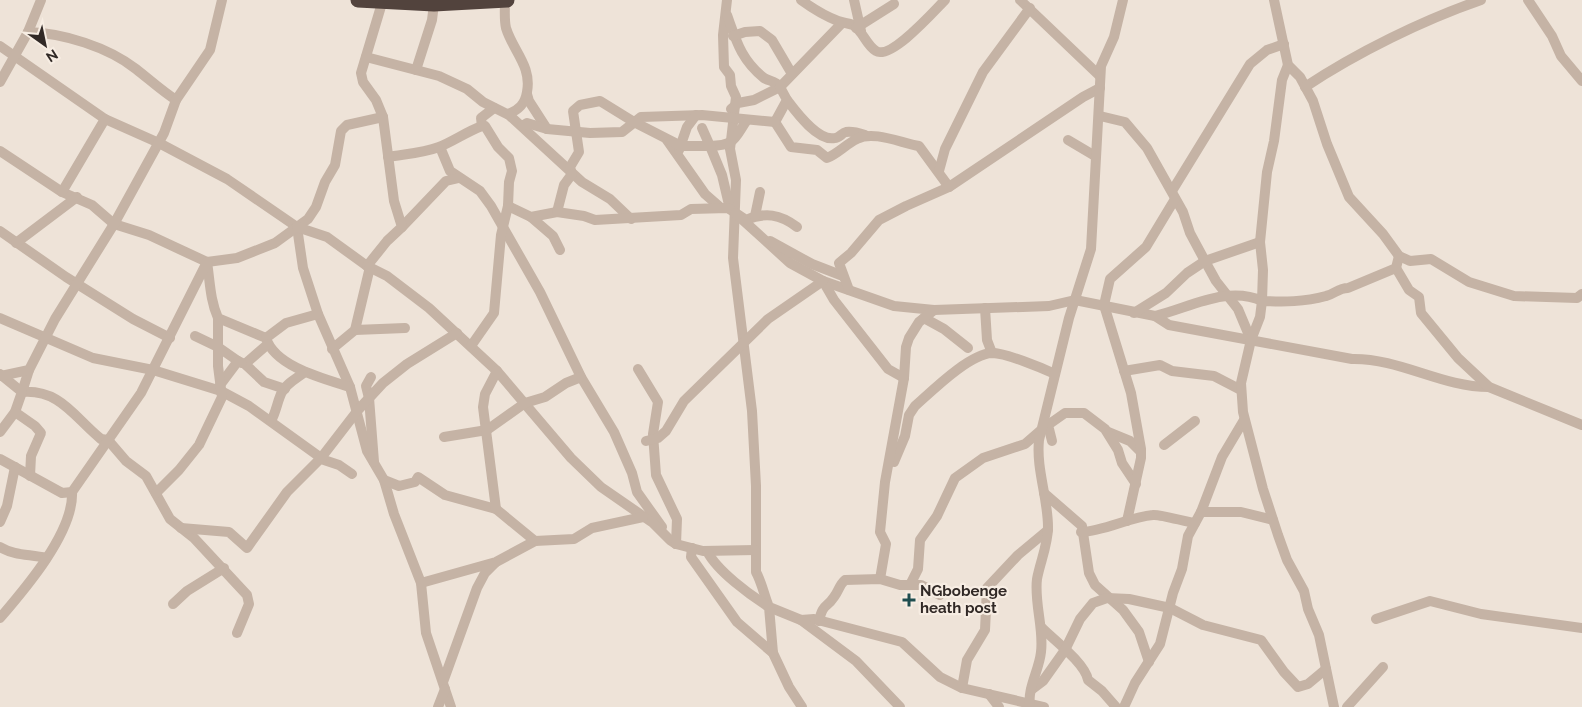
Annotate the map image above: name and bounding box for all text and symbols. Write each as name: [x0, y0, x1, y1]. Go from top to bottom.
north arrow: [20, 20, 70, 70]
text: N: [43, 46, 61, 66]
place label: NGbobenge heath post: [920, 582, 1007, 617]
marker: NGbobenge heath post: [902, 593, 916, 607]

